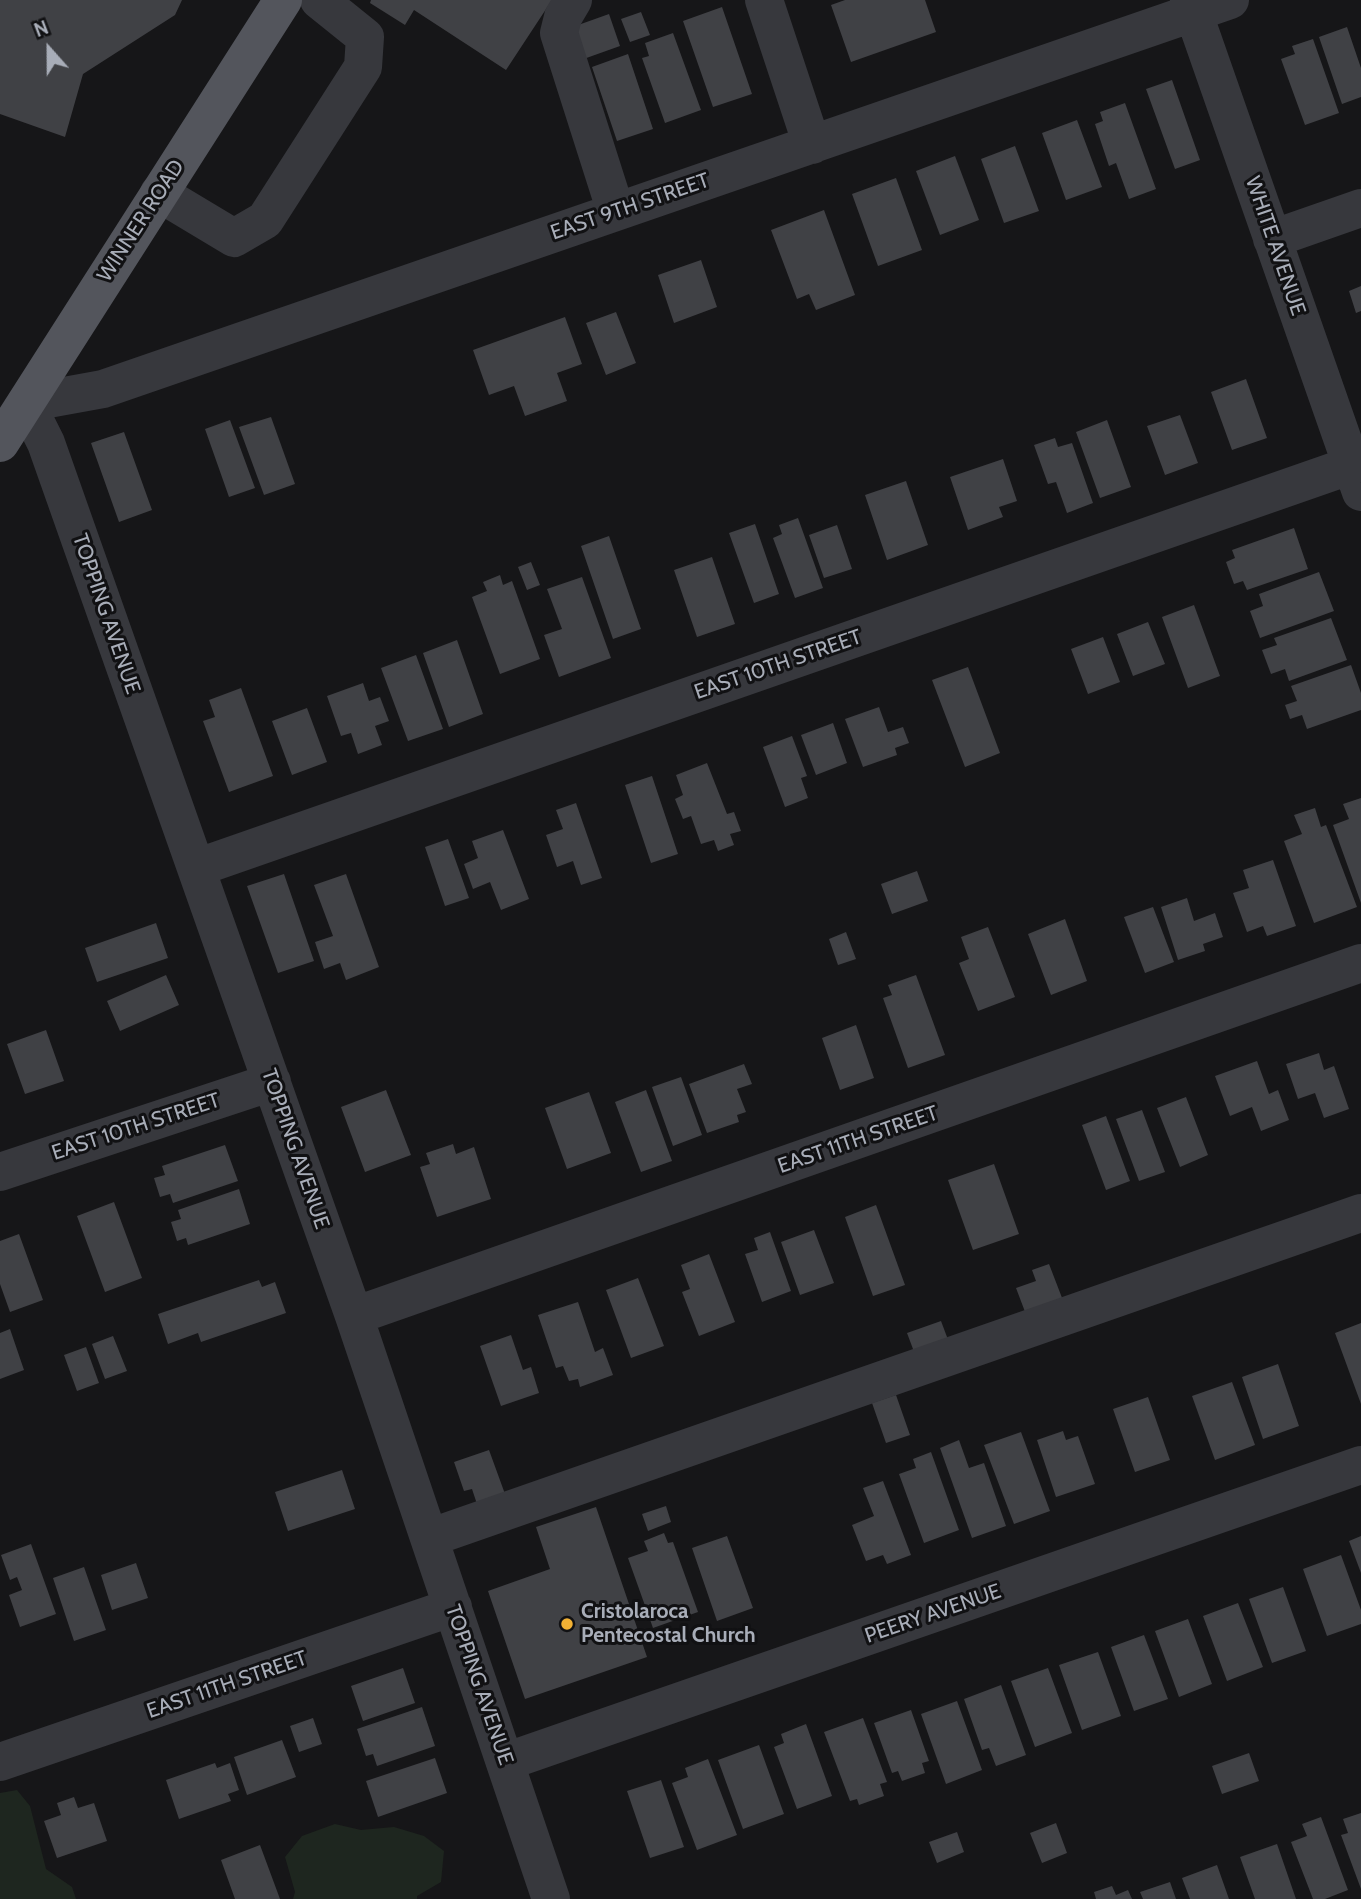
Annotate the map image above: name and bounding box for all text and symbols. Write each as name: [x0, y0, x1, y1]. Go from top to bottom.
north arrow: [14, 14, 84, 84]
text: N: [31, 16, 52, 42]
street label: WINNER ROAD: [92, 155, 190, 287]
street label: EAST 9TH STREET: [547, 168, 713, 246]
street label: WHITE AVENUE: [1239, 173, 1311, 319]
street label: TOPPING AVENUE: [67, 531, 145, 697]
street label: EAST 10TH STREET: [691, 625, 865, 705]
street label: TOPPING AVENUE: [256, 1066, 334, 1232]
street label: EAST 10TH STREET: [49, 1088, 223, 1166]
street label: EAST 11TH STREET: [775, 1101, 941, 1179]
street label: PEERY AVENUE: [862, 1579, 1004, 1649]
place label: Cristolaroca Pentecostal Church: [581, 1599, 756, 1649]
street label: TOPPING AVENUE: [440, 1602, 518, 1768]
marker: Cristolaroca Pentecostal Church: [559, 1616, 575, 1632]
street label: EAST 11TH STREET: [144, 1646, 310, 1724]

